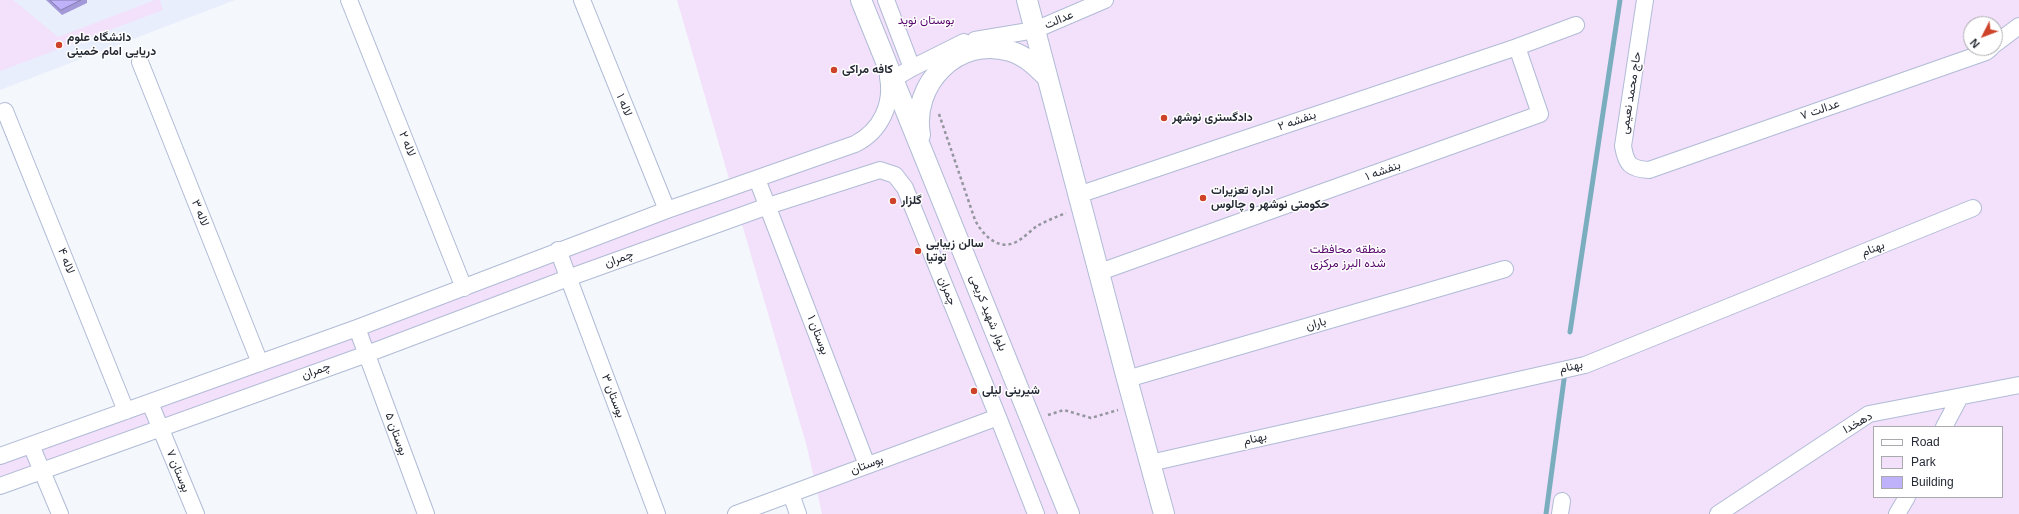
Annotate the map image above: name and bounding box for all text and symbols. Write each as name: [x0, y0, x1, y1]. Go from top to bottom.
street label: عدالت: [1042, 8, 1076, 32]
park label: بوستان نوید: [898, 14, 954, 28]
north arrow: [1963, 16, 2003, 56]
place label: دانشگاه علوم دریایی امام خمینی: [67, 31, 156, 59]
text: N: [1968, 36, 1982, 50]
marker: دانشگاه علوم دریایی امام خمینی: [54, 40, 64, 50]
street label: حاج محمد نعیمی: [1617, 51, 1645, 135]
place label: کافه مراکی: [842, 63, 893, 77]
marker: کافه مراکی: [829, 65, 839, 75]
street label: لاله ۱: [613, 92, 635, 118]
street label: ۷ عدالت: [1799, 97, 1841, 123]
street label: بنفشه ۲: [1276, 108, 1318, 134]
place label: دادگستری نوشهر: [1172, 111, 1253, 125]
marker: دادگستری نوشهر: [1159, 113, 1169, 123]
street label: لاله ۲: [395, 129, 419, 159]
street label: بنفشه ۱: [1363, 158, 1403, 184]
place label: اداره تعزیرات حکومتی نوشهر و چالوس: [1211, 184, 1329, 212]
marker: اداره تعزیرات حکومتی نوشهر و چالوس: [1198, 193, 1208, 203]
place label: گلزار: [901, 194, 922, 208]
marker: گلزار: [888, 196, 898, 206]
street label: لاله ۳: [188, 197, 212, 229]
place label: سالن زیبایی توتیا: [926, 237, 984, 265]
street label: بهنام: [1859, 238, 1887, 260]
park label: منطقه محافظت شده البرز مرکزی: [1310, 243, 1386, 271]
street label: لاله ۴: [54, 246, 78, 276]
marker: سالن زیبایی توتیا: [913, 246, 923, 256]
street label: چمران: [603, 247, 635, 271]
street label: بلوار شهید کریمی: [966, 273, 1010, 353]
street label: چمران: [935, 275, 959, 307]
street label: بوستان ۱: [804, 313, 832, 357]
street label: باران: [1304, 314, 1328, 334]
street label: بهنام: [1558, 357, 1584, 377]
street label: چمران: [300, 359, 332, 383]
street label: بوستان ۳: [598, 372, 628, 420]
place label: شیرینی لیلی: [982, 384, 1040, 398]
marker: شیرینی لیلی: [969, 386, 979, 396]
street label: دهخدا: [1841, 409, 1875, 437]
street label: بوستان ۵: [382, 411, 410, 457]
legend: [1873, 426, 2003, 498]
street label: بهنام: [1242, 429, 1268, 449]
text: Road: [1911, 435, 1940, 449]
street label: بوستان ۷: [163, 448, 193, 494]
street label: بوستان: [848, 452, 886, 478]
text: Park: [1911, 455, 1936, 469]
text: Building: [1911, 475, 1954, 489]

